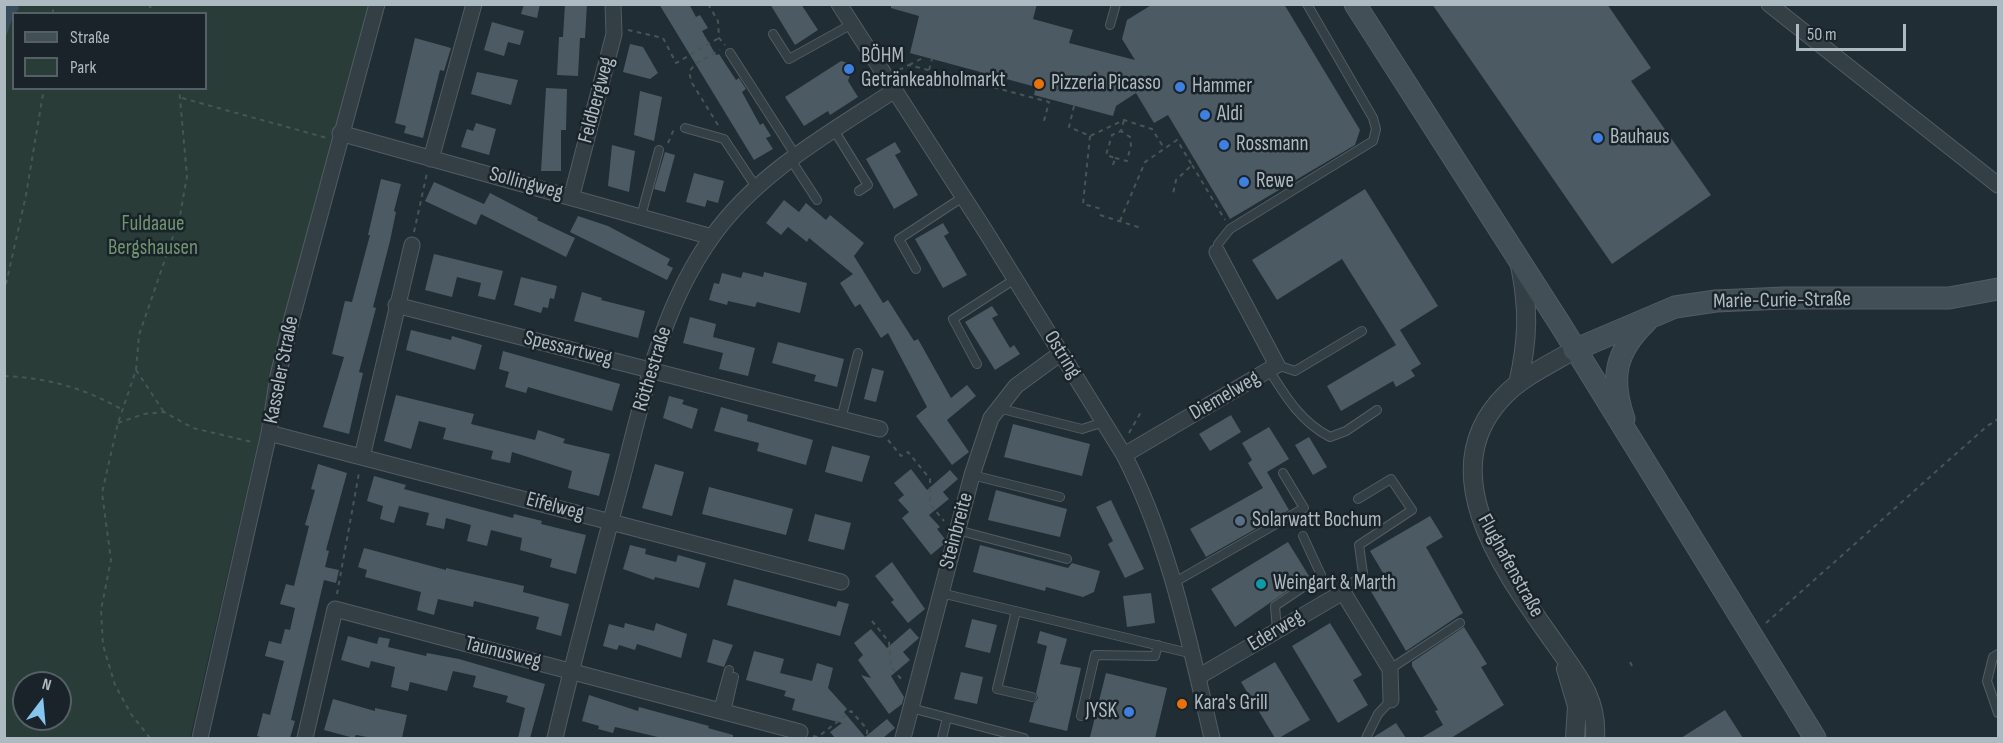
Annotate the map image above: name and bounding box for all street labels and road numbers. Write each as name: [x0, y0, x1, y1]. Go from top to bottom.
street label: Feldbergweg: [573, 54, 621, 146]
street label: Sollingweg: [486, 162, 566, 206]
street label: Marie-Curie-Straße: [1713, 287, 1851, 315]
street label: Kasseler Straße: [259, 314, 305, 426]
street label: Röthestraße: [628, 324, 678, 414]
street label: Spessartweg: [521, 326, 615, 372]
street label: Ostring: [1038, 326, 1086, 384]
street label: Diemelweg: [1185, 366, 1265, 426]
street label: Eifelweg: [523, 487, 587, 527]
street label: Steinbreite: [935, 490, 979, 572]
street label: Flughafenstraße: [1471, 510, 1549, 622]
street label: Ederweg: [1244, 605, 1308, 657]
street label: Taunusweg: [462, 631, 544, 675]

